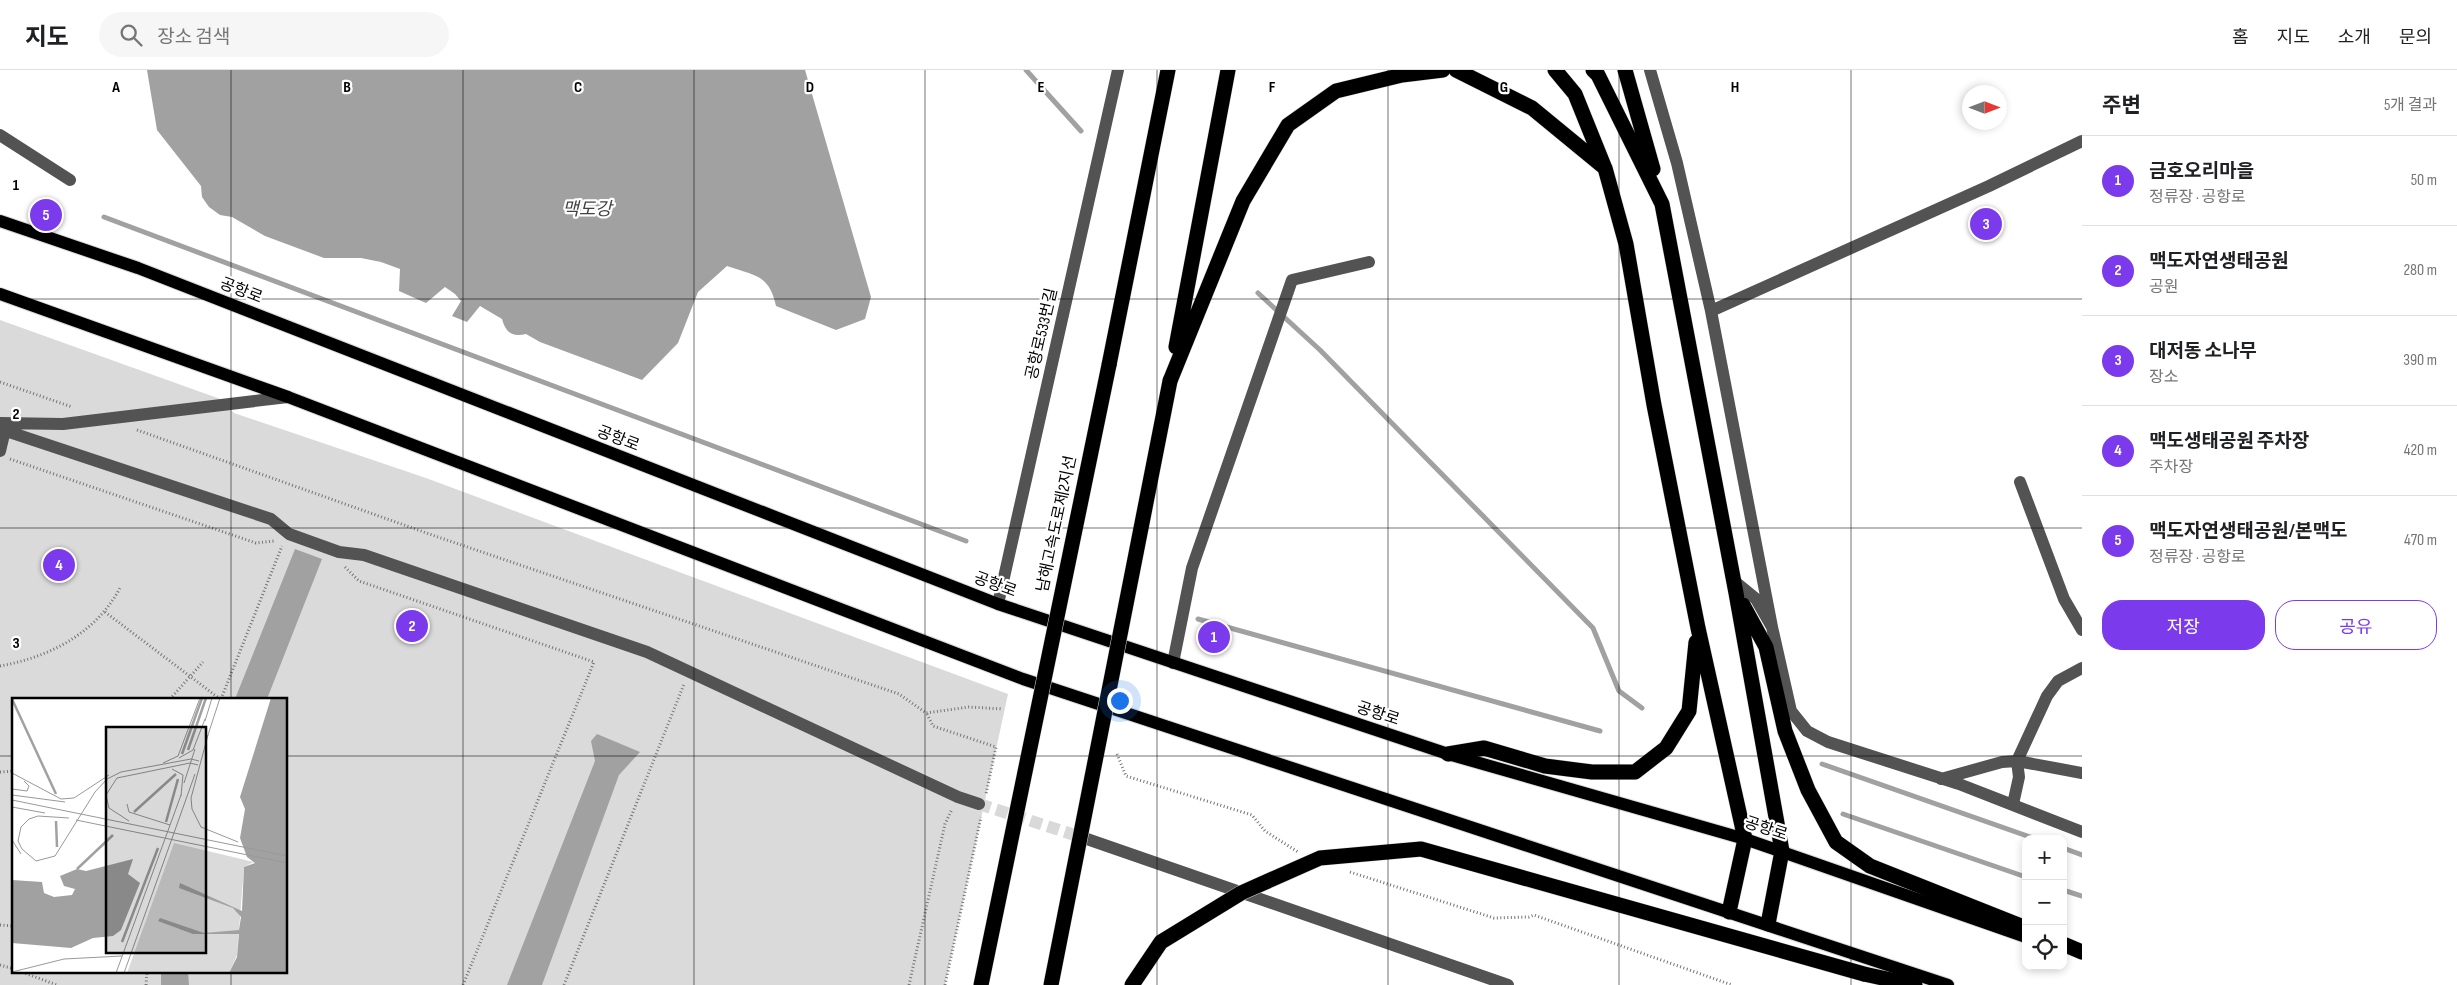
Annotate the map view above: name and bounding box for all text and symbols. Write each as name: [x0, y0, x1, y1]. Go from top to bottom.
search box: [99, 12, 449, 57]
icon: search: [117, 21, 145, 49]
text: 지도: [25, 23, 69, 52]
text: 장소 검색: [157, 26, 230, 49]
text: 홈: [2232, 27, 2249, 48]
text: 지도: [2277, 27, 2310, 48]
text: 소개: [2338, 27, 2371, 48]
text: 문의: [2399, 27, 2432, 48]
text: A: [111, 78, 120, 97]
text: B: [343, 78, 351, 97]
text: C: [574, 78, 582, 97]
text: D: [806, 78, 814, 97]
text: E: [1038, 78, 1045, 97]
text: F: [1269, 78, 1276, 97]
text: G: [1500, 78, 1508, 97]
text: H: [1731, 78, 1739, 97]
north arrow: [1962, 85, 2007, 130]
text: 주변: [2102, 93, 2141, 118]
text: 5개 결과: [2384, 96, 2437, 115]
text: 금호오리마을: [2149, 160, 2254, 183]
text: 1: [2115, 171, 2121, 190]
text: 50 m: [2411, 171, 2437, 190]
text: 1: [13, 176, 20, 195]
text: 정류장 · 공항로: [2149, 188, 2246, 207]
pin: 5: [30, 196, 62, 234]
water label: 맥도강: [562, 199, 614, 220]
pin: 3: [1970, 205, 2002, 243]
text: 맥도자연생태공원: [2149, 250, 2289, 273]
text: 2: [2114, 261, 2122, 280]
text: 280 m: [2403, 261, 2437, 280]
street label: 공항로: [217, 274, 265, 308]
text: 공원: [2149, 278, 2178, 297]
street label: 공항로533번길: [1022, 286, 1062, 382]
text: 대저동 소나무: [2149, 340, 2257, 363]
text: 3: [2114, 351, 2122, 370]
text: 390 m: [2403, 351, 2437, 370]
text: 장소: [2149, 368, 2178, 387]
text: 2: [12, 405, 20, 424]
street label: 공항로: [594, 422, 642, 456]
text: 맥도생태공원 주차장: [2149, 430, 2309, 453]
text: 4: [2114, 441, 2122, 460]
text: 420 m: [2404, 441, 2437, 460]
street label: 남해고속도로제2지선: [1033, 454, 1081, 594]
text: 주차장: [2149, 458, 2193, 477]
text: 맥도자연생태공원/본맥도: [2149, 520, 2348, 543]
text: 5: [2114, 531, 2122, 550]
text: 470 m: [2404, 531, 2437, 550]
pin: 4: [43, 546, 75, 584]
text: 정류장 · 공항로: [2149, 548, 2246, 567]
street label: 공항로: [971, 569, 1019, 602]
button: 저장: [2102, 600, 2265, 650]
button: 공유: [2275, 600, 2437, 650]
pin: 2: [396, 607, 428, 645]
pin: 1: [1198, 618, 1230, 656]
text: 3: [12, 634, 20, 653]
your location: [1107, 688, 1133, 714]
inset map: [12, 698, 288, 972]
street label: 공항로: [1354, 698, 1402, 730]
street label: 공항로: [1742, 813, 1790, 845]
map controls: [2022, 835, 2067, 970]
button: +: [2022, 835, 2067, 880]
button: −: [2022, 880, 2067, 925]
button: locate: [2022, 925, 2067, 970]

